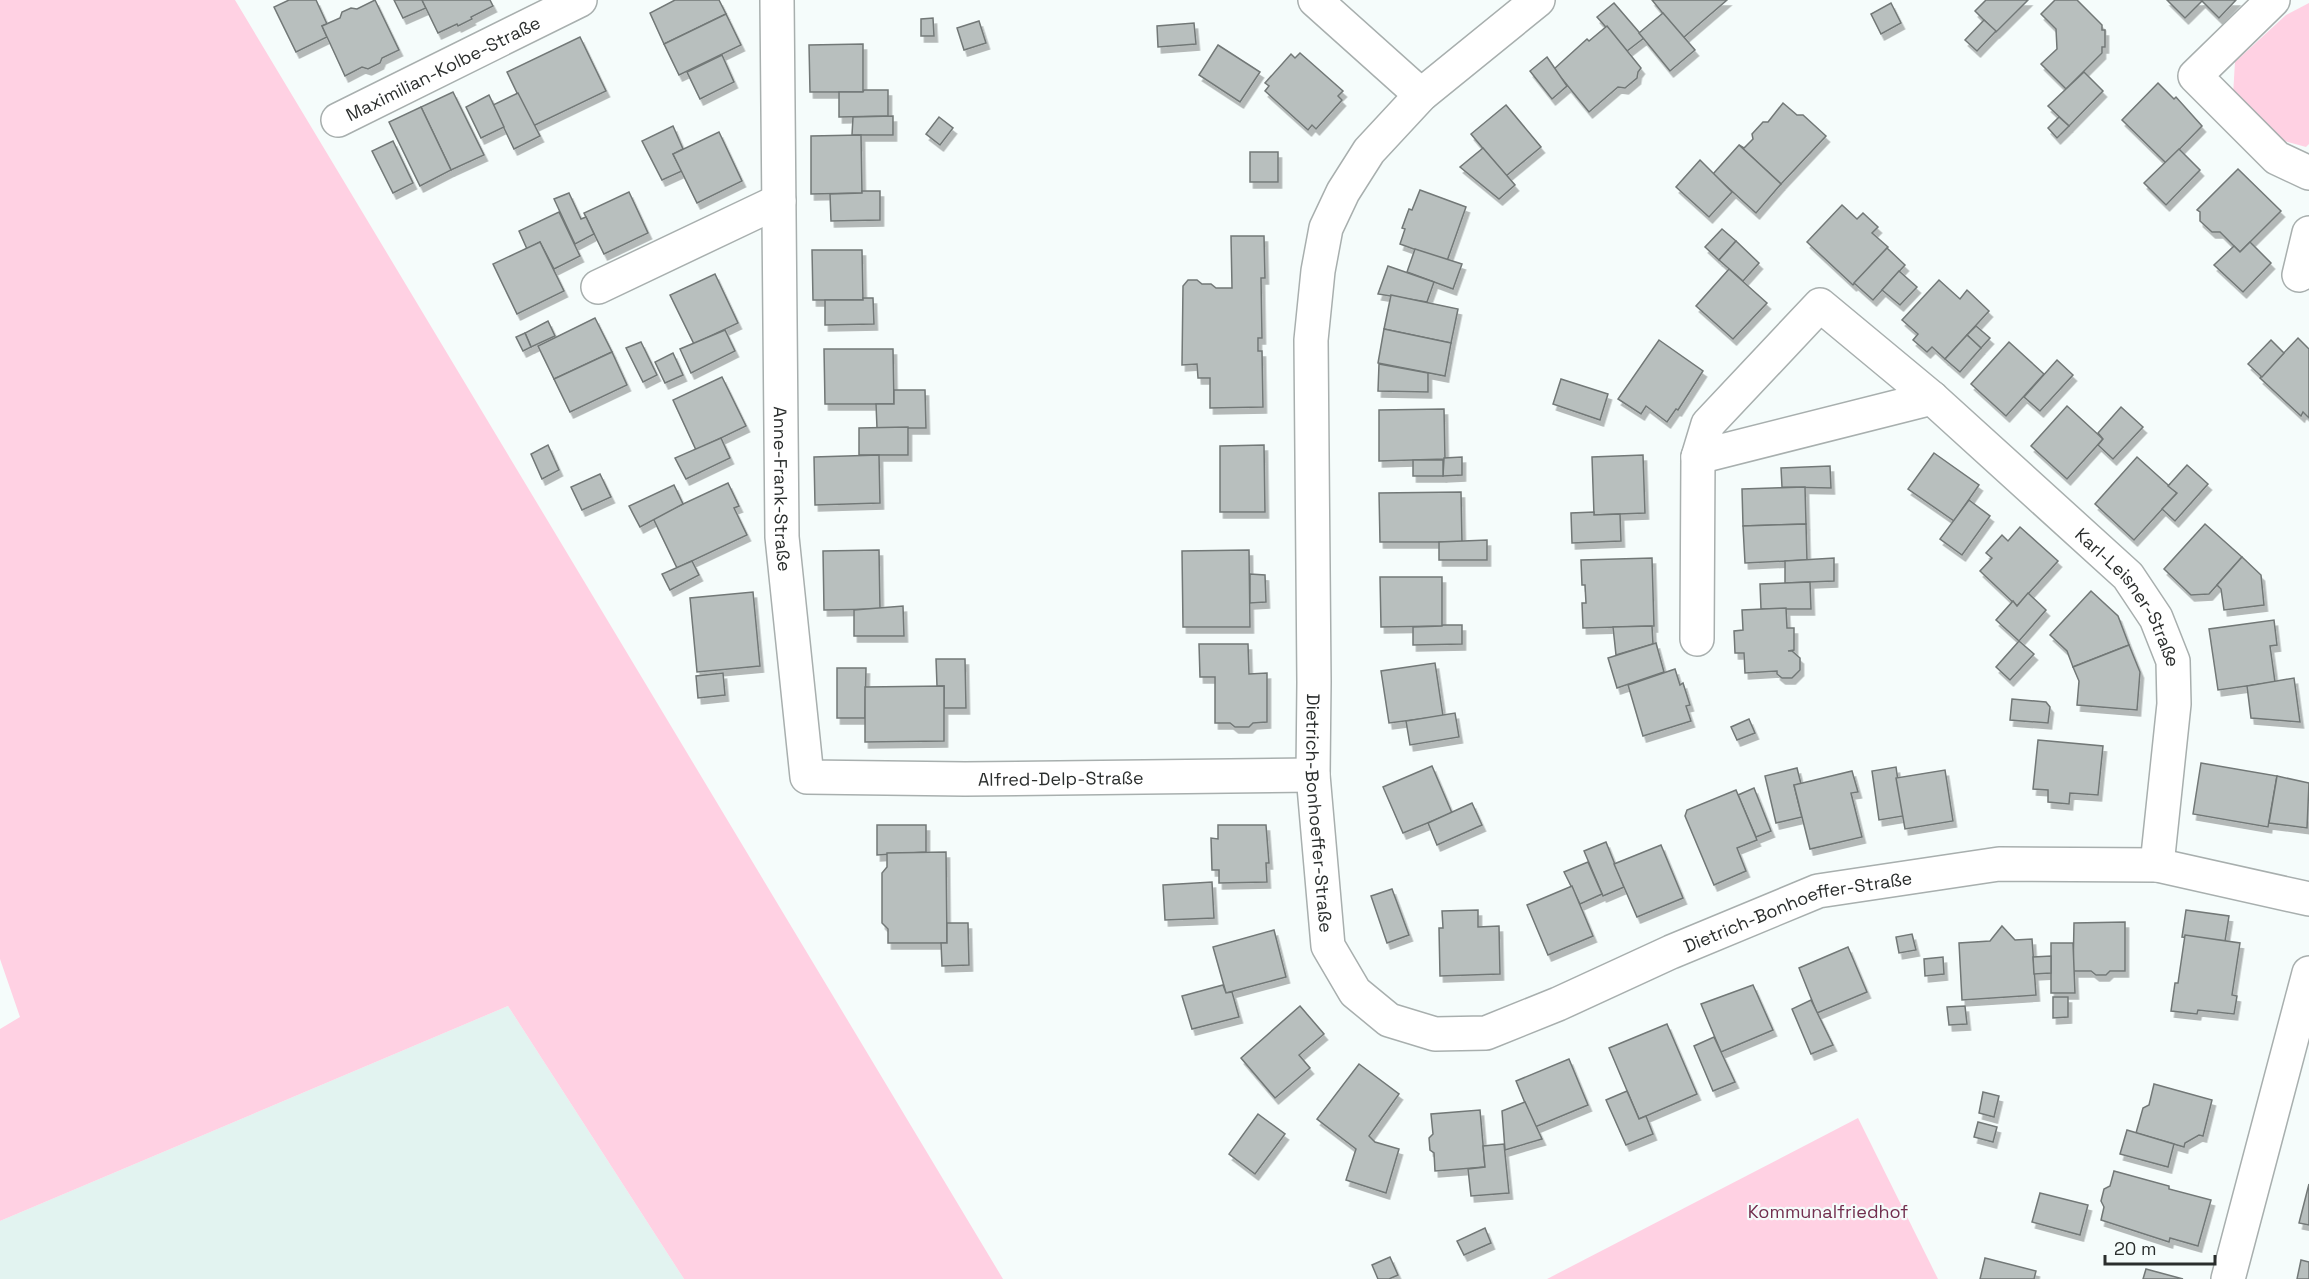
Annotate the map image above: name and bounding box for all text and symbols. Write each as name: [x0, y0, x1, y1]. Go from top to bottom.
street label: Maximilian-Kolbe-Straße: [342, 10, 544, 126]
street label: Anne-Frank-Straße: [769, 406, 797, 573]
street label: Karl-Leisner-Straße: [2071, 522, 2185, 667]
street label: Dietrich-Bonhoeffer-Straße: [1301, 694, 1338, 934]
street label: Alfred-Delp-Straße: [978, 765, 1144, 790]
street label: Dietrich-Bonhoeffer-Straße: [1680, 866, 1913, 957]
park label: Kommunalfriedhof: [1748, 1200, 1908, 1223]
scale bar: [2105, 1228, 2214, 1266]
text: 20 m: [2114, 1237, 2157, 1260]

